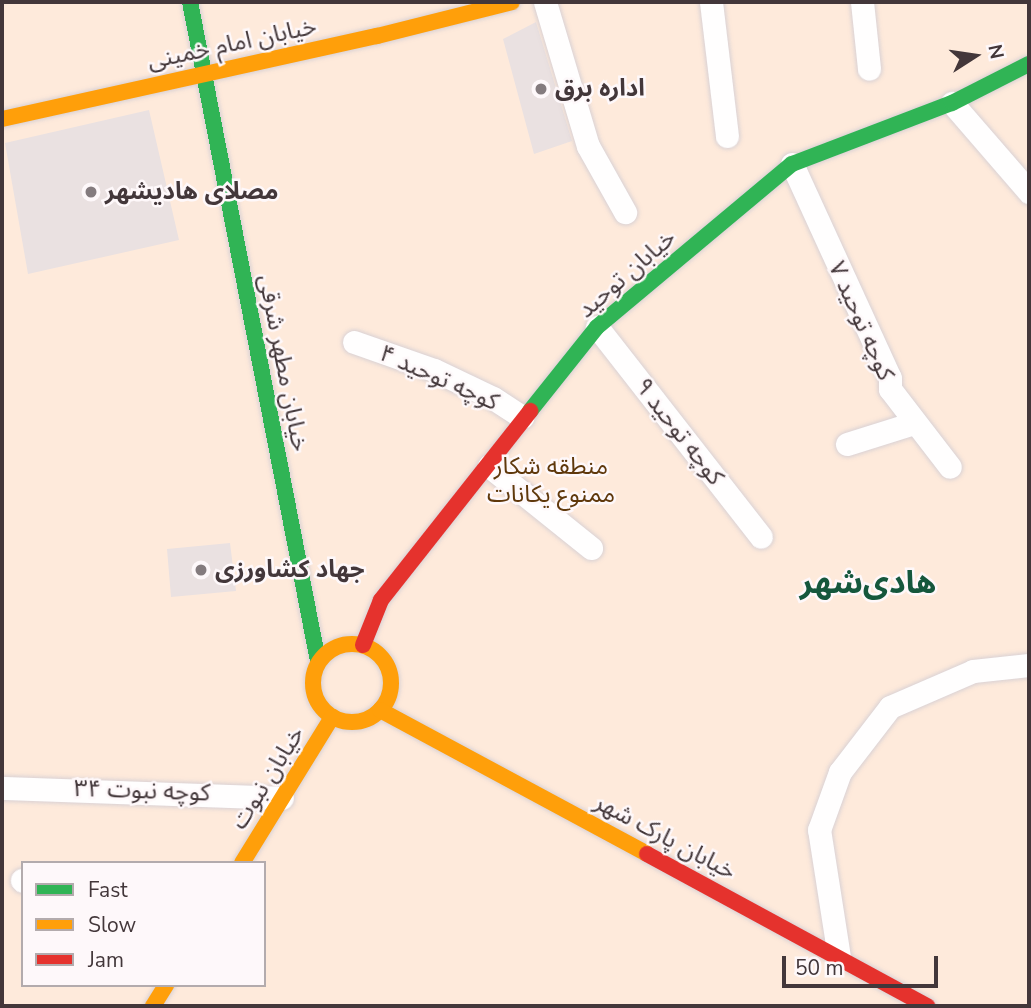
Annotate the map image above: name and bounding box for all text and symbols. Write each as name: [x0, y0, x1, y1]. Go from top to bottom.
street label: خیابان امام خمینی: [145, 12, 319, 76]
north arrow: [940, 21, 1010, 91]
text: N: [981, 42, 1010, 61]
place label: اداره برق: [555, 75, 645, 103]
marker: اداره برق: [533, 81, 549, 97]
place label: مصلای هادیشهر: [105, 178, 279, 206]
marker: مصلای هادیشهر: [83, 184, 99, 200]
street label: خیابان توحید: [572, 224, 682, 324]
street label: کوچه توحید ۷: [822, 257, 900, 385]
street label: خیابان مطهر شرقی: [252, 272, 314, 454]
street label: کوچه توحید ۴: [375, 339, 503, 417]
street label: کوچه توحید ۹: [628, 373, 730, 491]
park label: منطقه شکار ممنوع یکانات: [487, 453, 615, 509]
place label: جهاد کشاورزی: [215, 556, 365, 584]
marker: جهاد کشاورزی: [193, 562, 209, 578]
district label: هادی‌شهر: [800, 564, 936, 602]
street label: خیابان نبوت: [225, 721, 311, 835]
street label: کوچه نبوت ۳۴: [73, 774, 211, 808]
street label: خیابان پارک شهر: [589, 788, 741, 886]
legend: [21, 861, 266, 987]
text: Fast: [88, 876, 128, 904]
text: Slow: [88, 911, 136, 939]
scale bar: [786, 942, 942, 986]
text: Jam: [88, 946, 124, 974]
text: 50 m: [795, 954, 844, 982]

